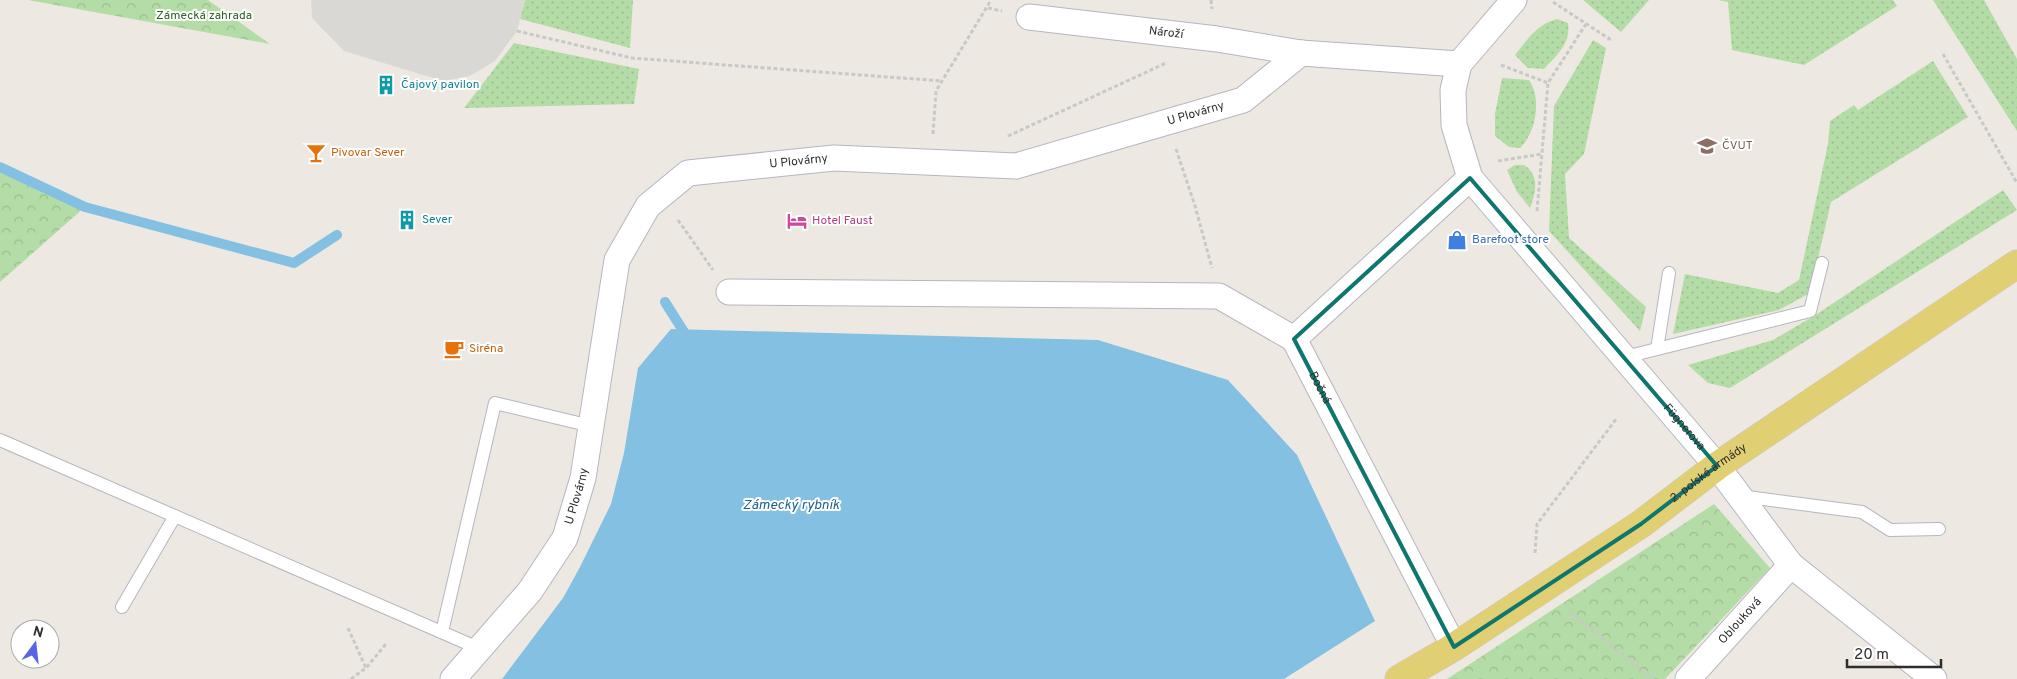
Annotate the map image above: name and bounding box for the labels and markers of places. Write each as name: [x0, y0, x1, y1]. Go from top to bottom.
building icon: Čajový pavilon: [375, 74, 397, 96]
place label: Čajový pavilon: [401, 77, 479, 93]
school or university icon: ČVUT: [1696, 135, 1718, 157]
place label: ČVUT: [1722, 138, 1753, 154]
bar icon: Pivovar Sever: [305, 142, 327, 164]
place label: Pivovar Sever: [331, 145, 405, 161]
building icon: Sever: [396, 209, 418, 231]
hotel icon: Hotel Faust: [786, 210, 808, 232]
place label: Sever: [422, 212, 453, 228]
place label: Hotel Faust: [812, 213, 873, 229]
shop icon: Barefoot store: [1446, 229, 1468, 251]
place label: Barefoot store: [1472, 232, 1549, 248]
cafe icon: Siréna: [443, 338, 465, 360]
place label: Siréna: [469, 341, 503, 357]

